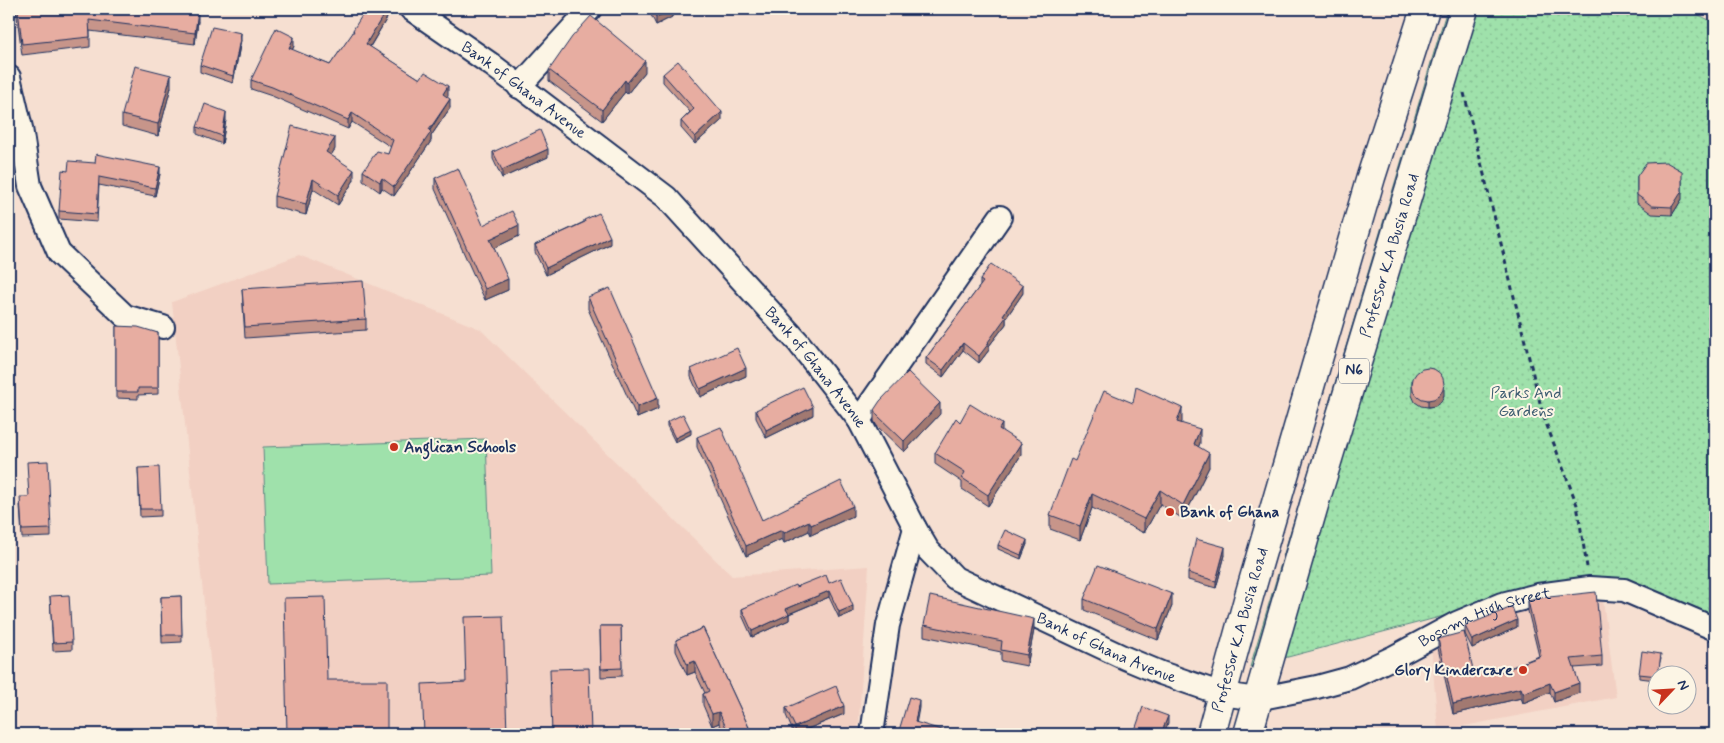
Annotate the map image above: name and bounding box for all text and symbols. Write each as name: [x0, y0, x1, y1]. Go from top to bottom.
street label: Bank of Ghana Avenue: [457, 36, 591, 144]
street label: Professor K.A Busia Road: [1355, 171, 1424, 340]
street label: Bank of Ghana Avenue: [760, 302, 872, 432]
road number: N6: [1339, 358, 1369, 384]
park label: Parks And Gardens: [1491, 383, 1562, 422]
place label: Anglican Schools: [404, 437, 516, 460]
marker: Anglican Schools: [388, 441, 400, 453]
place label: Bank of Ghana: [1180, 502, 1279, 523]
marker: Bank of Ghana: [1164, 506, 1176, 518]
street label: Professor K.A Busia Road: [1207, 545, 1273, 715]
street label: Bosoma High Street: [1415, 583, 1553, 652]
street label: Bank of Ghana Avenue: [1033, 607, 1180, 688]
place label: Glory Kindercare: [1394, 660, 1513, 681]
marker: Glory Kindercare: [1517, 664, 1529, 676]
north arrow: [1646, 666, 1696, 716]
text: N: [1673, 677, 1693, 693]

